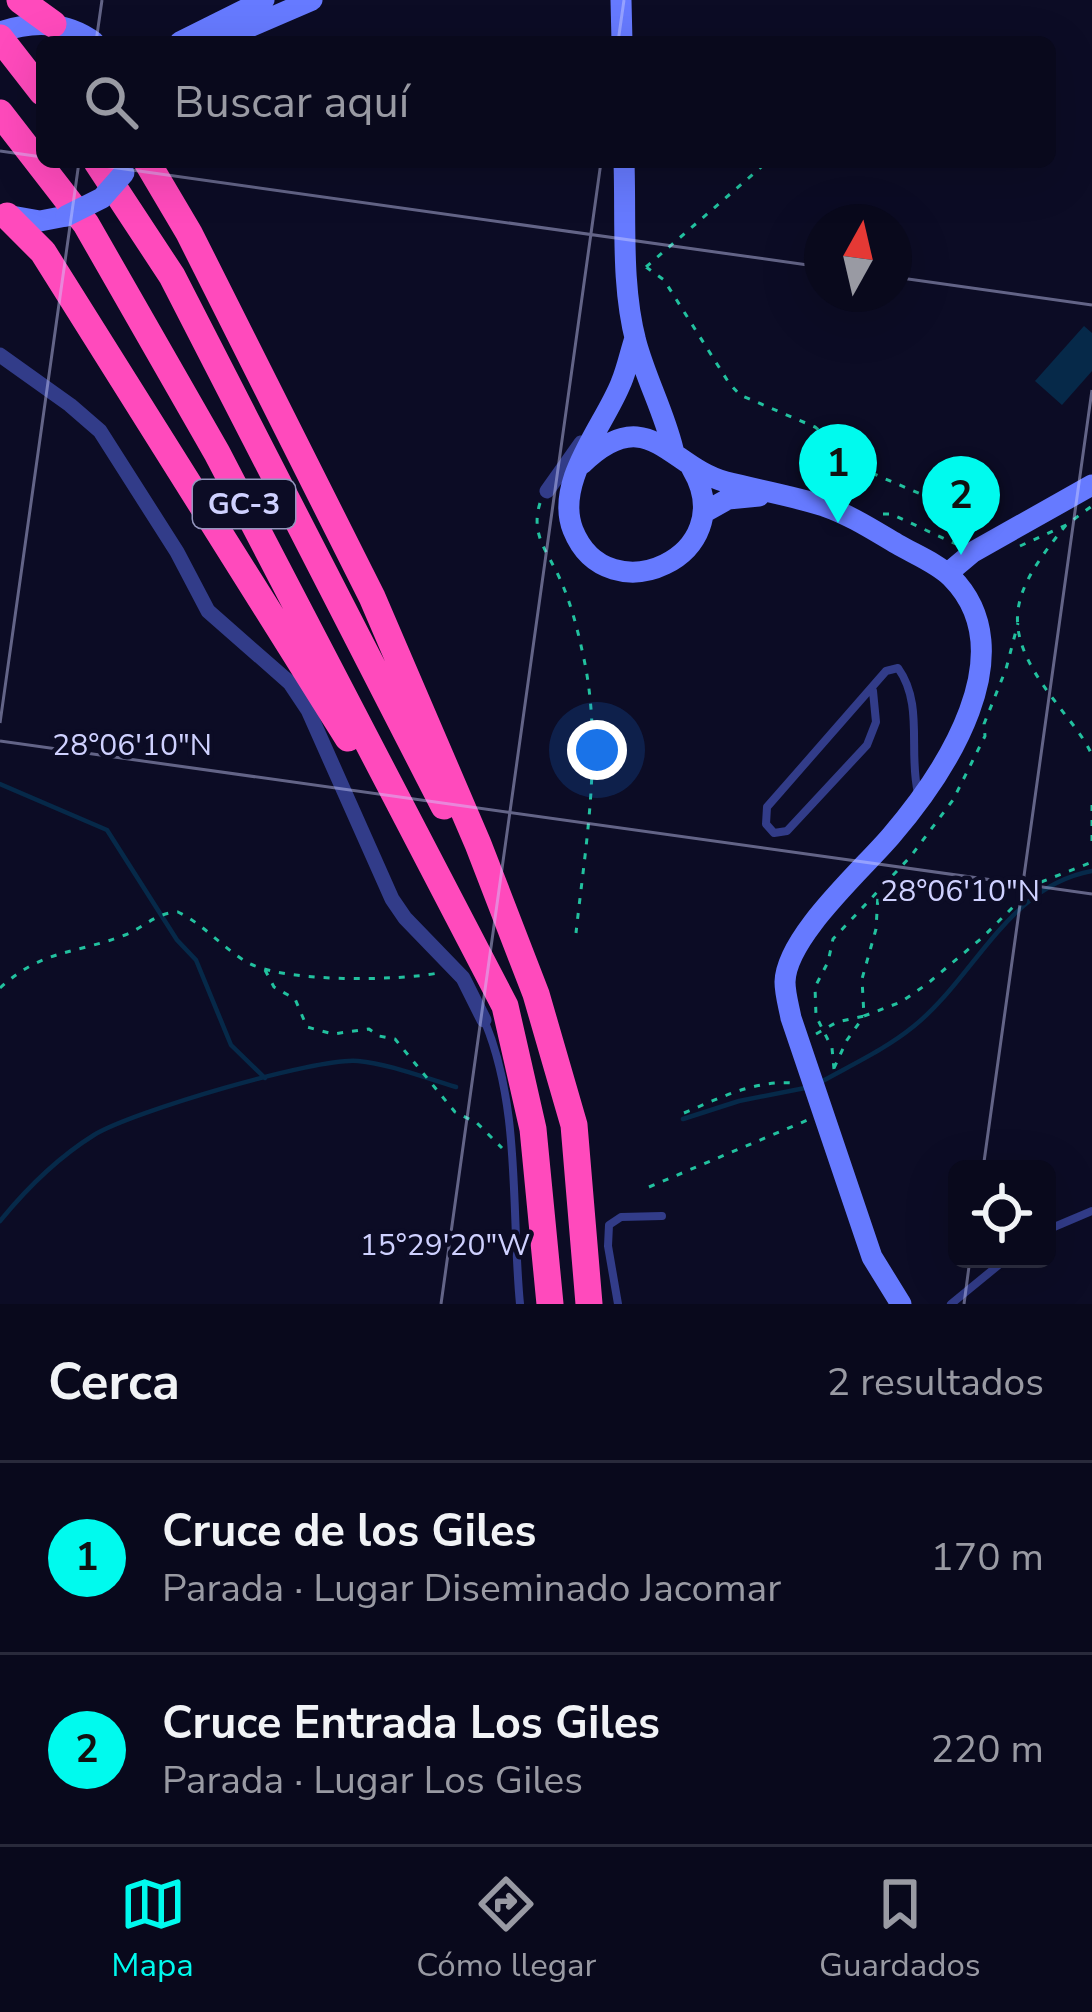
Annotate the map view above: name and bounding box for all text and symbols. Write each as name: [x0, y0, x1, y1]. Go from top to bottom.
search box: [36, 36, 1056, 168]
icon: search: [78, 69, 144, 135]
text: Buscar aquí: [174, 72, 409, 133]
north arrow: [804, 204, 912, 312]
pin: 1: [799, 424, 877, 523]
pin: 2: [922, 456, 1000, 555]
road number: GC-3: [193, 480, 295, 528]
your location: [567, 720, 627, 780]
text: 28°06'10"N: [52, 725, 212, 766]
text: 28°06'10"N: [880, 871, 1040, 912]
map controls: [948, 1160, 1056, 1268]
button: locate: [948, 1160, 1056, 1268]
text: 15°29'20"W: [360, 1225, 530, 1266]
text: Cerca: [48, 1347, 180, 1417]
text: 2 resultados: [827, 1356, 1044, 1409]
text: Cruce de los Giles: [162, 1501, 536, 1562]
text: 1: [75, 1531, 99, 1584]
text: 170 m: [930, 1531, 1044, 1584]
text: Parada · Lugar Diseminado Jacomar: [162, 1562, 781, 1615]
text: Cruce Entrada Los Giles: [162, 1693, 660, 1754]
text: 2: [75, 1723, 99, 1776]
text: 220 m: [930, 1723, 1044, 1776]
text: Parada · Lugar Los Giles: [162, 1754, 583, 1807]
tab: Mapa: [111, 1871, 194, 1988]
tab: Cómo llegar: [416, 1871, 596, 1988]
tab: Guardados: [819, 1871, 981, 1988]

